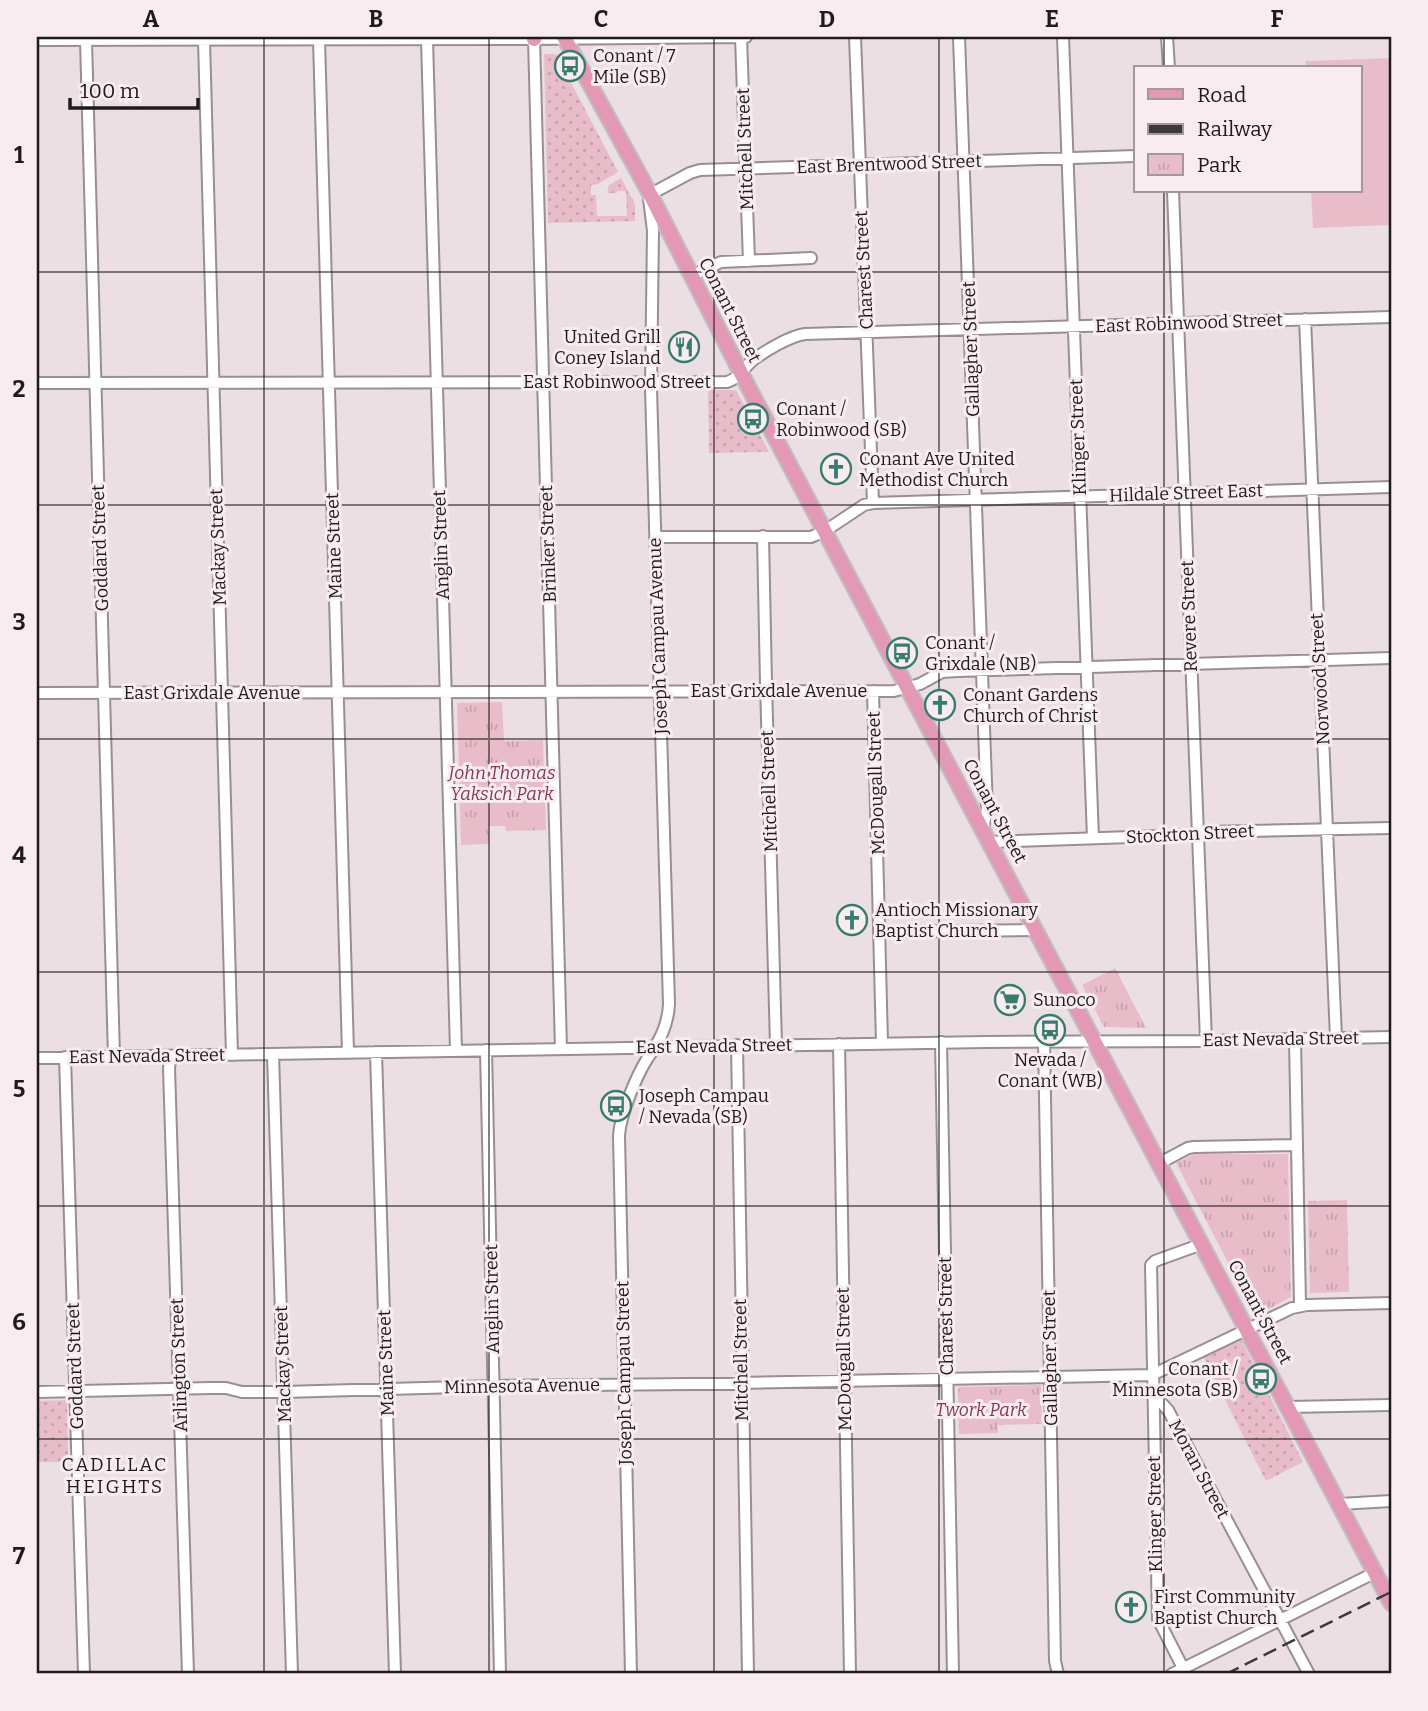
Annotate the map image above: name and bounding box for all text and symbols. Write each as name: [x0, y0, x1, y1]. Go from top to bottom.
text: A: [143, 5, 160, 33]
text: B: [369, 5, 383, 33]
text: C: [594, 5, 608, 33]
text: D: [819, 5, 835, 33]
text: E: [1045, 5, 1059, 33]
text: F: [1271, 5, 1284, 33]
place label: Conant / 7 Mile (SB): [593, 45, 676, 88]
bus stop icon: Conant / 7 Mile (SB): [553, 49, 587, 83]
scale bar: [70, 66, 198, 110]
legend: [1134, 66, 1362, 192]
text: 100 m: [80, 78, 140, 104]
text: Road: [1197, 82, 1246, 108]
street label: Mitchell Street: [732, 87, 758, 211]
text: Railway: [1197, 116, 1273, 142]
text: 1: [14, 141, 24, 169]
street label: East Brentwood Street: [796, 150, 983, 178]
text: Park: [1197, 152, 1241, 178]
street label: Charest Street: [850, 210, 878, 330]
street label: Conant Street: [694, 254, 766, 367]
street label: Gallagher Street: [958, 280, 984, 417]
street label: East Robinwood Street: [1095, 309, 1284, 337]
place label: United Grill Coney Island: [554, 326, 661, 369]
restaurant icon: United Grill Coney Island: [667, 330, 701, 364]
street label: East Robinwood Street: [523, 371, 711, 393]
text: 2: [13, 375, 26, 403]
street label: Klinger Street: [1065, 378, 1091, 496]
place label: Conant / Robinwood (SB): [776, 398, 907, 441]
bus stop icon: Conant / Robinwood (SB): [736, 402, 770, 436]
place label: Conant Ave United Methodist Church: [859, 448, 1015, 491]
church icon: Conant Ave United Methodist Church: [819, 452, 853, 486]
street label: Hildale Street East: [1109, 479, 1264, 507]
street label: Goddard Street: [87, 484, 113, 612]
street label: Brinker Street: [535, 484, 561, 603]
street label: Mackay Street: [205, 487, 231, 606]
street label: Anglin Street: [428, 489, 454, 600]
street label: Maine Street: [321, 492, 347, 600]
street label: Joseph Campau Avenue: [644, 537, 672, 736]
street label: Revere Street: [1176, 559, 1202, 672]
text: 3: [12, 608, 26, 636]
street label: Norwood Street: [1306, 612, 1334, 746]
place label: Conant / Grixdale (NB): [925, 632, 1036, 675]
bus stop icon: Conant / Grixdale (NB): [885, 636, 919, 670]
street label: East Grixdale Avenue: [691, 680, 867, 702]
street label: East Grixdale Avenue: [124, 682, 300, 704]
place label: Conant Gardens Church of Christ: [963, 684, 1099, 727]
church icon: Conant Gardens Church of Christ: [923, 688, 957, 722]
street label: McDougall Street: [862, 710, 890, 855]
street label: Mitchell Street: [756, 729, 782, 853]
street label: Conant Street: [958, 755, 1032, 867]
park label: John Thomas Yaksich Park: [447, 762, 556, 805]
street label: Stockton Street: [1125, 820, 1255, 848]
text: 4: [12, 841, 26, 869]
place label: Antioch Missionary Baptist Church: [875, 899, 1038, 942]
church icon: Antioch Missionary Baptist Church: [835, 903, 869, 937]
supermarket icon: Sunoco: [993, 983, 1027, 1017]
place label: Sunoco: [1033, 989, 1096, 1011]
bus stop icon: Nevada / Conant (WB): [1033, 1013, 1067, 1047]
street label: East Nevada Street: [1203, 1027, 1360, 1051]
street label: East Nevada Street: [636, 1034, 793, 1058]
street label: East Nevada Street: [69, 1044, 226, 1068]
place label: Nevada / Conant (WB): [998, 1049, 1102, 1092]
text: 5: [13, 1075, 25, 1103]
place label: Joseph Campau / Nevada (SB): [638, 1085, 769, 1128]
bus stop icon: Joseph Campau / Nevada (SB): [599, 1089, 633, 1123]
street label: Anglin Street: [480, 1243, 504, 1354]
street label: Charest Street: [934, 1256, 958, 1376]
street label: Conant Street: [1223, 1256, 1297, 1368]
street label: Joseph Campau Street: [611, 1280, 637, 1466]
street label: McDougall Street: [832, 1286, 856, 1431]
street label: Gallagher Street: [1038, 1289, 1062, 1426]
street label: Arlington Street: [166, 1297, 192, 1433]
street label: Mitchell Street: [729, 1298, 753, 1421]
street label: Goddard Street: [62, 1302, 88, 1430]
street label: Mackay Street: [270, 1304, 296, 1423]
text: 6: [12, 1308, 26, 1336]
street label: Maine Street: [373, 1309, 399, 1417]
place label: Conant / Minnesota (SB): [1112, 1358, 1238, 1401]
bus stop icon: Conant / Minnesota (SB): [1244, 1362, 1278, 1396]
street label: Minnesota Avenue: [444, 1374, 600, 1398]
park label: Twork Park: [935, 1399, 1027, 1421]
street label: Moran Street: [1164, 1416, 1235, 1523]
district label: CADILLAC HEIGHTS: [62, 1453, 168, 1498]
street label: Klinger Street: [1143, 1455, 1167, 1573]
text: 7: [13, 1542, 26, 1570]
place label: First Community Baptist Church: [1154, 1586, 1296, 1629]
church icon: First Community Baptist Church: [1114, 1590, 1148, 1624]

